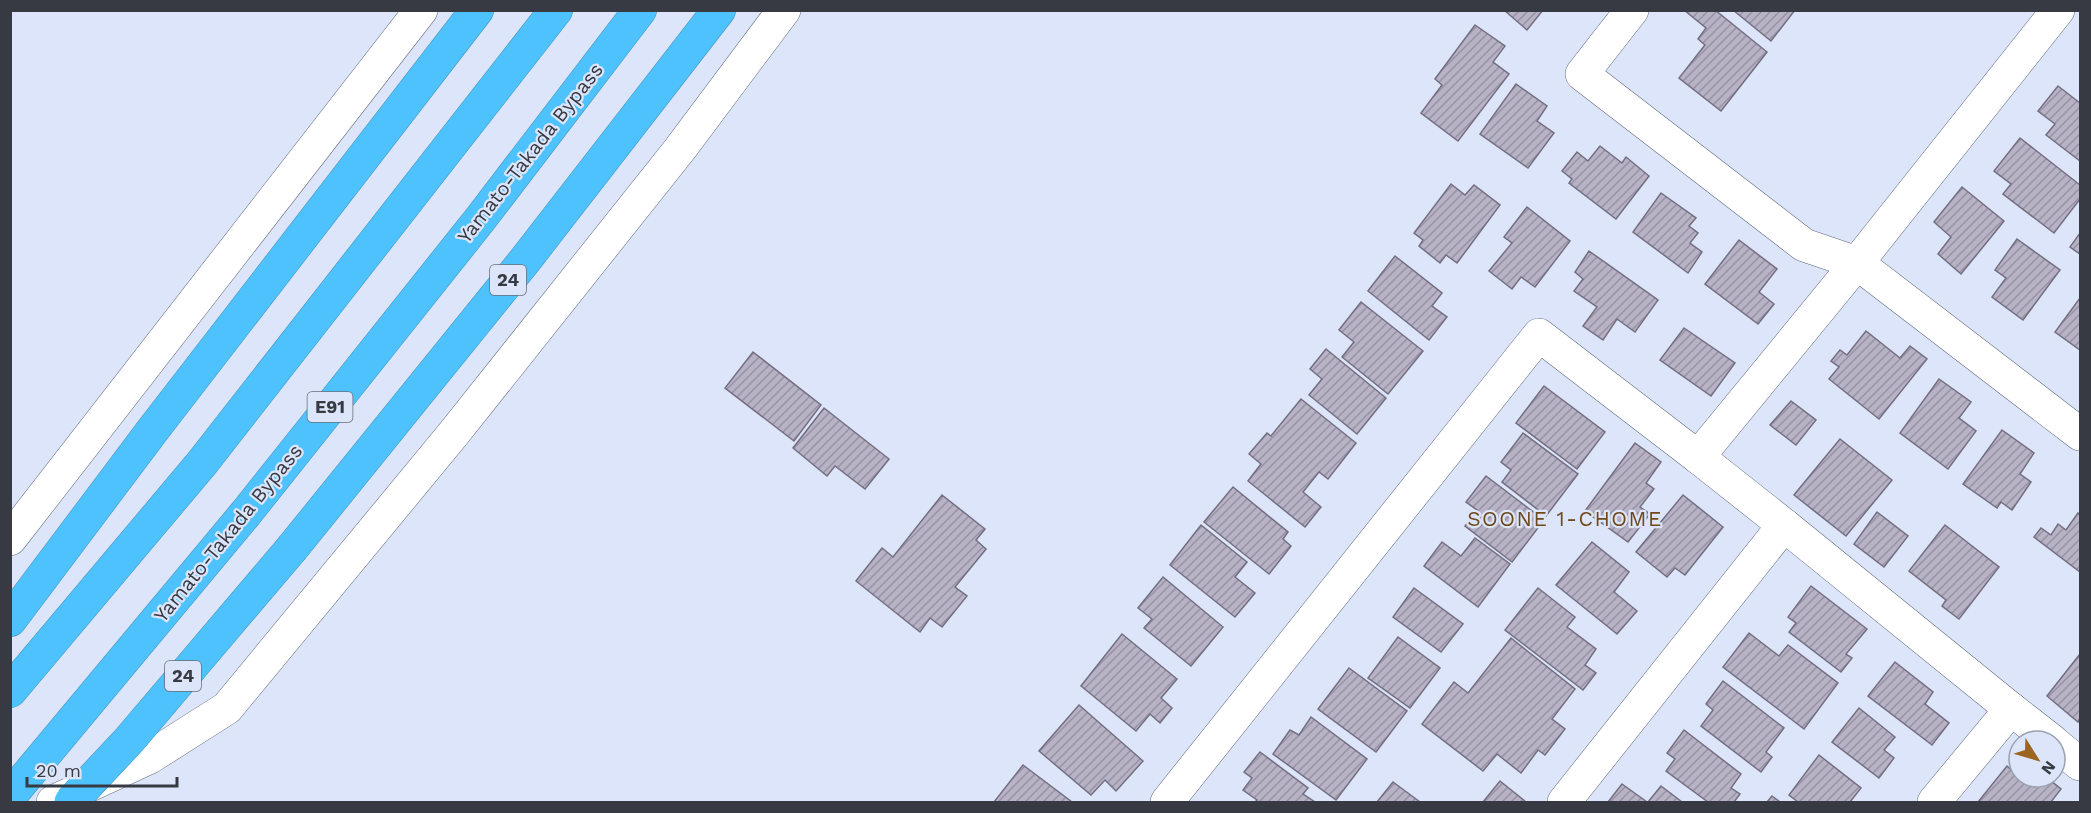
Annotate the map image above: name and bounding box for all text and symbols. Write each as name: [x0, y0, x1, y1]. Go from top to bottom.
street label: Yamato-Takada Bypass: [452, 58, 608, 248]
road number: 24: [490, 265, 526, 295]
road number: E91: [308, 392, 352, 422]
street label: Yamato-Takada Bypass: [149, 439, 307, 627]
district label: SOONE 1-CHOME: [1467, 506, 1663, 531]
road number: 24: [165, 661, 201, 691]
north arrow: [2007, 729, 2067, 789]
scale bar: [27, 750, 177, 788]
text: N: [2037, 757, 2060, 778]
text: 20 m: [36, 760, 81, 781]

